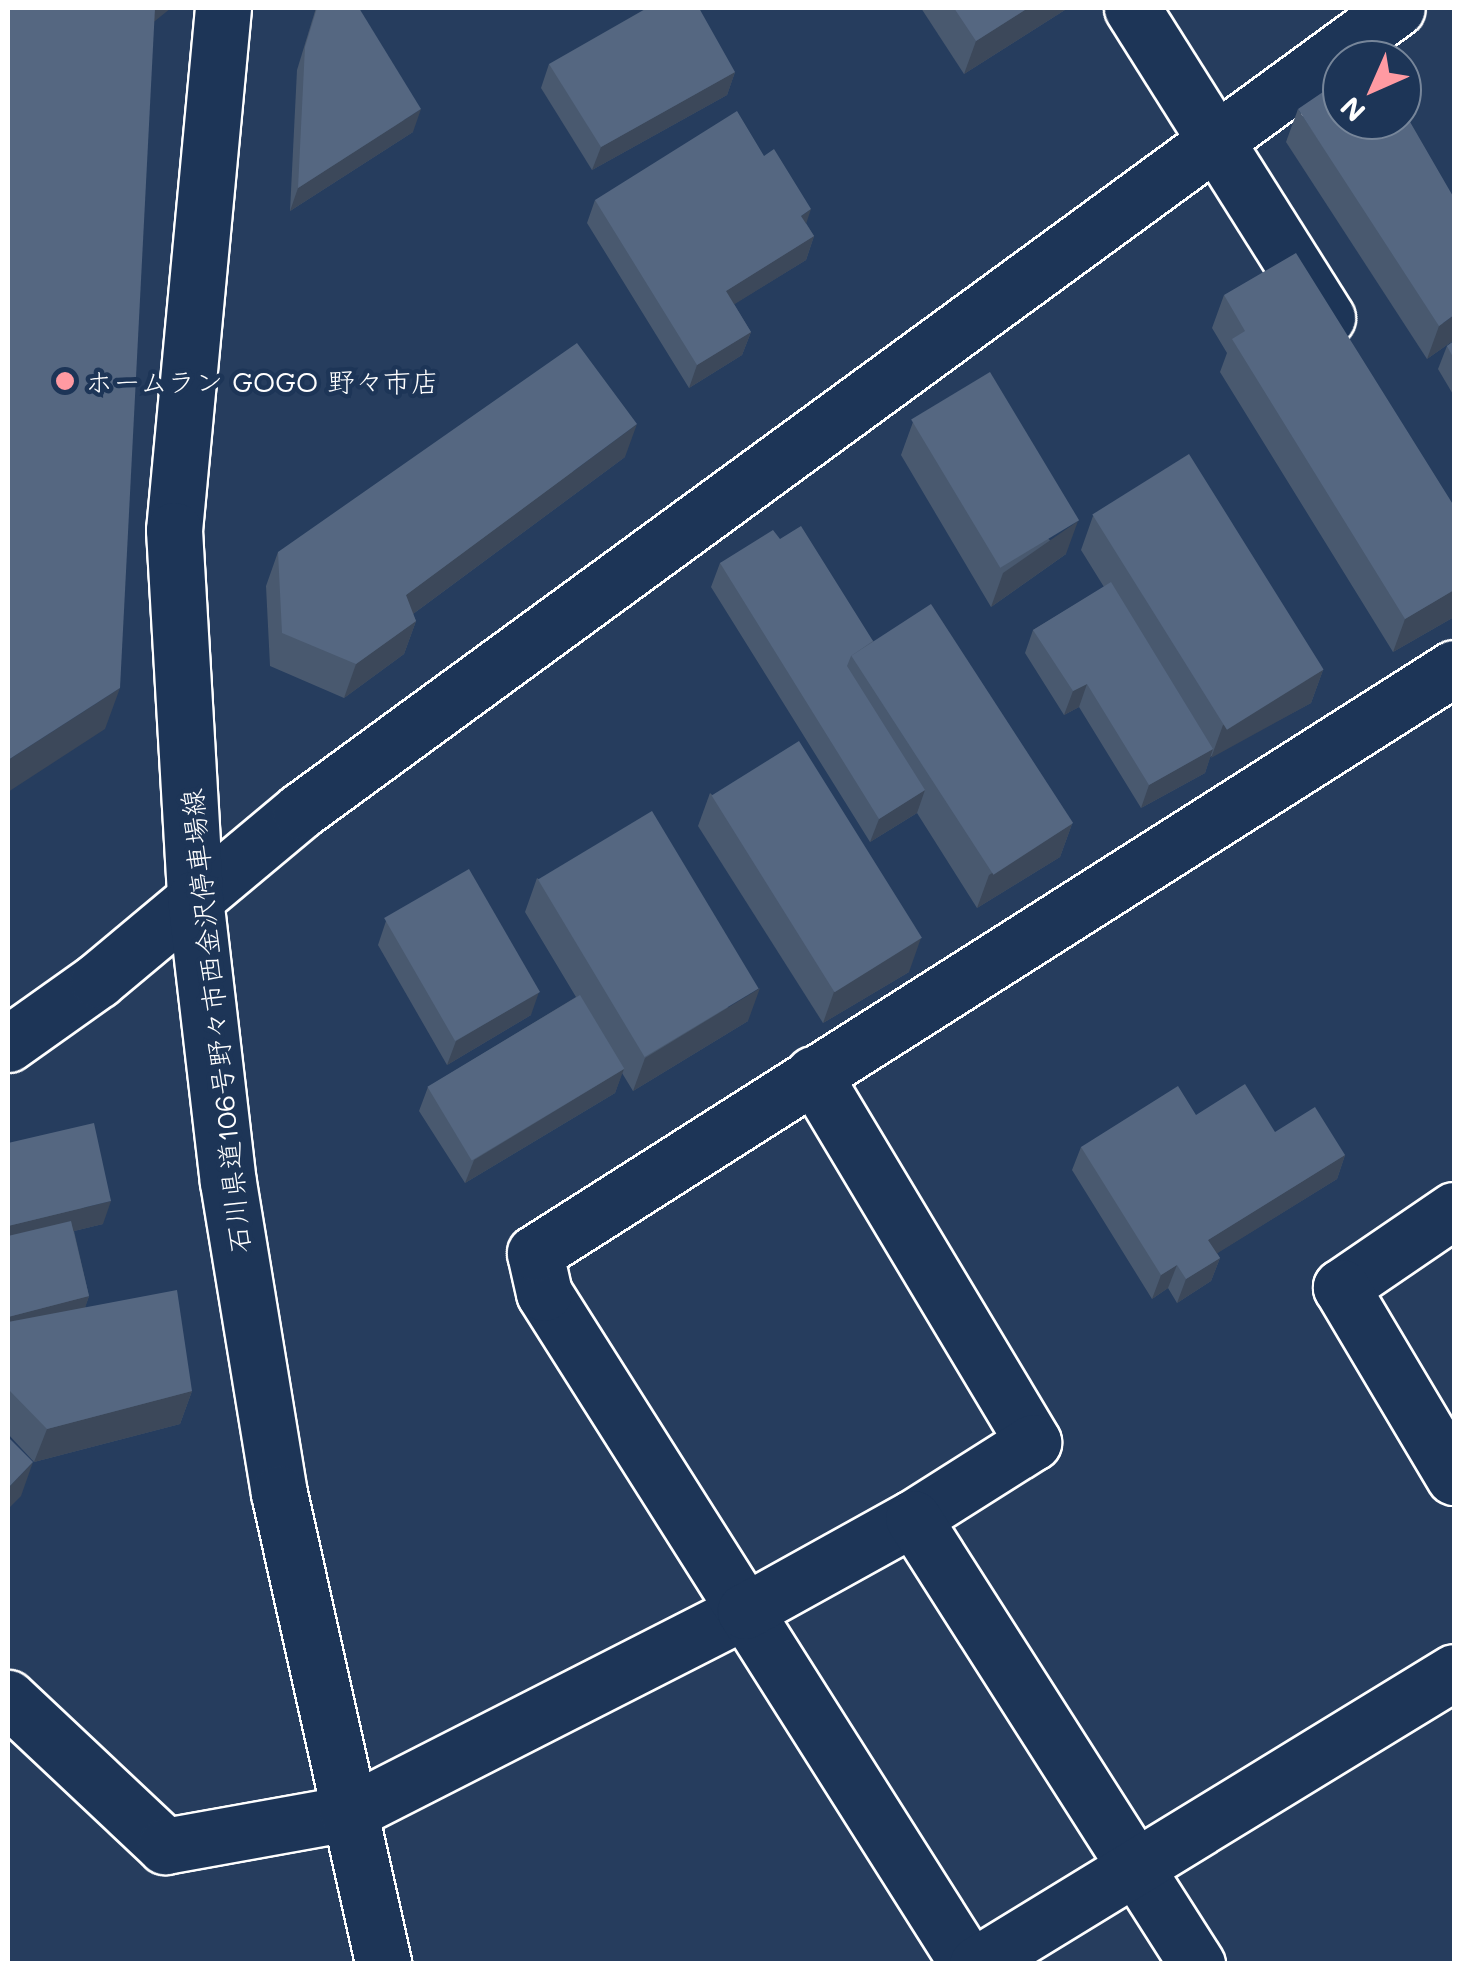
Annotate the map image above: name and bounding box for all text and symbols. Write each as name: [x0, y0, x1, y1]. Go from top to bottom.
north arrow: [1322, 40, 1422, 140]
text: N: [1332, 90, 1372, 130]
place label: ホームラン GOGO 野々市店: [85, 364, 441, 398]
marker: ホームラン GOGO 野々市店: [54, 370, 76, 392]
street label: 石川県道106号野々市西金沢停車場線: [174, 787, 256, 1255]

